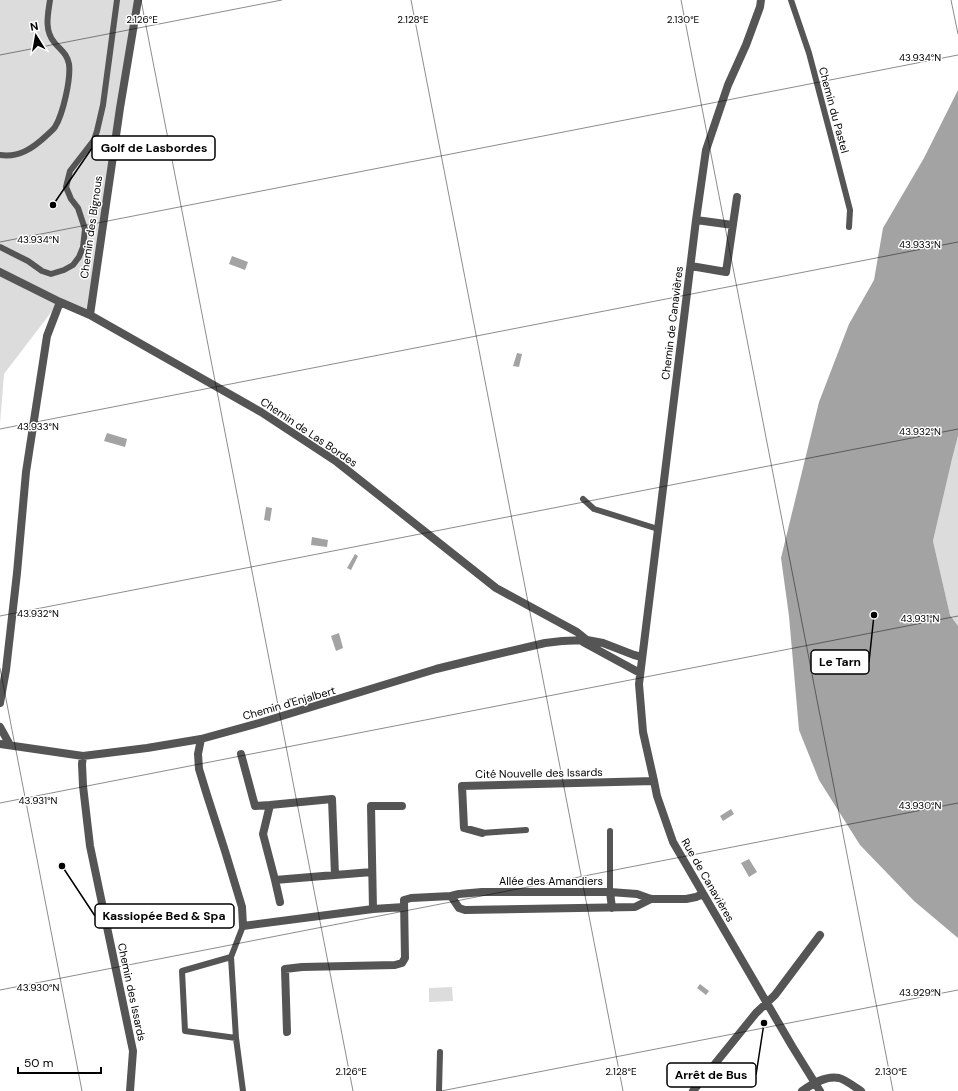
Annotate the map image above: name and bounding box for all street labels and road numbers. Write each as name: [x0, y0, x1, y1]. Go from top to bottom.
street label: Chemin du Pastel: [816, 65, 852, 155]
street label: Chemin des Bignous: [77, 175, 105, 279]
street label: Chemin de Canavières: [658, 265, 686, 381]
street label: Chemin de Las Bordes: [258, 394, 360, 470]
street label: Chemin d'Enjalbert: [241, 683, 337, 723]
street label: Cité Nouvelle des Issards: [475, 765, 603, 781]
street label: Rue de Canavières: [678, 836, 738, 924]
street label: Allée des Amandiers: [499, 874, 603, 888]
street label: Chemin des Issards: [115, 942, 149, 1042]

